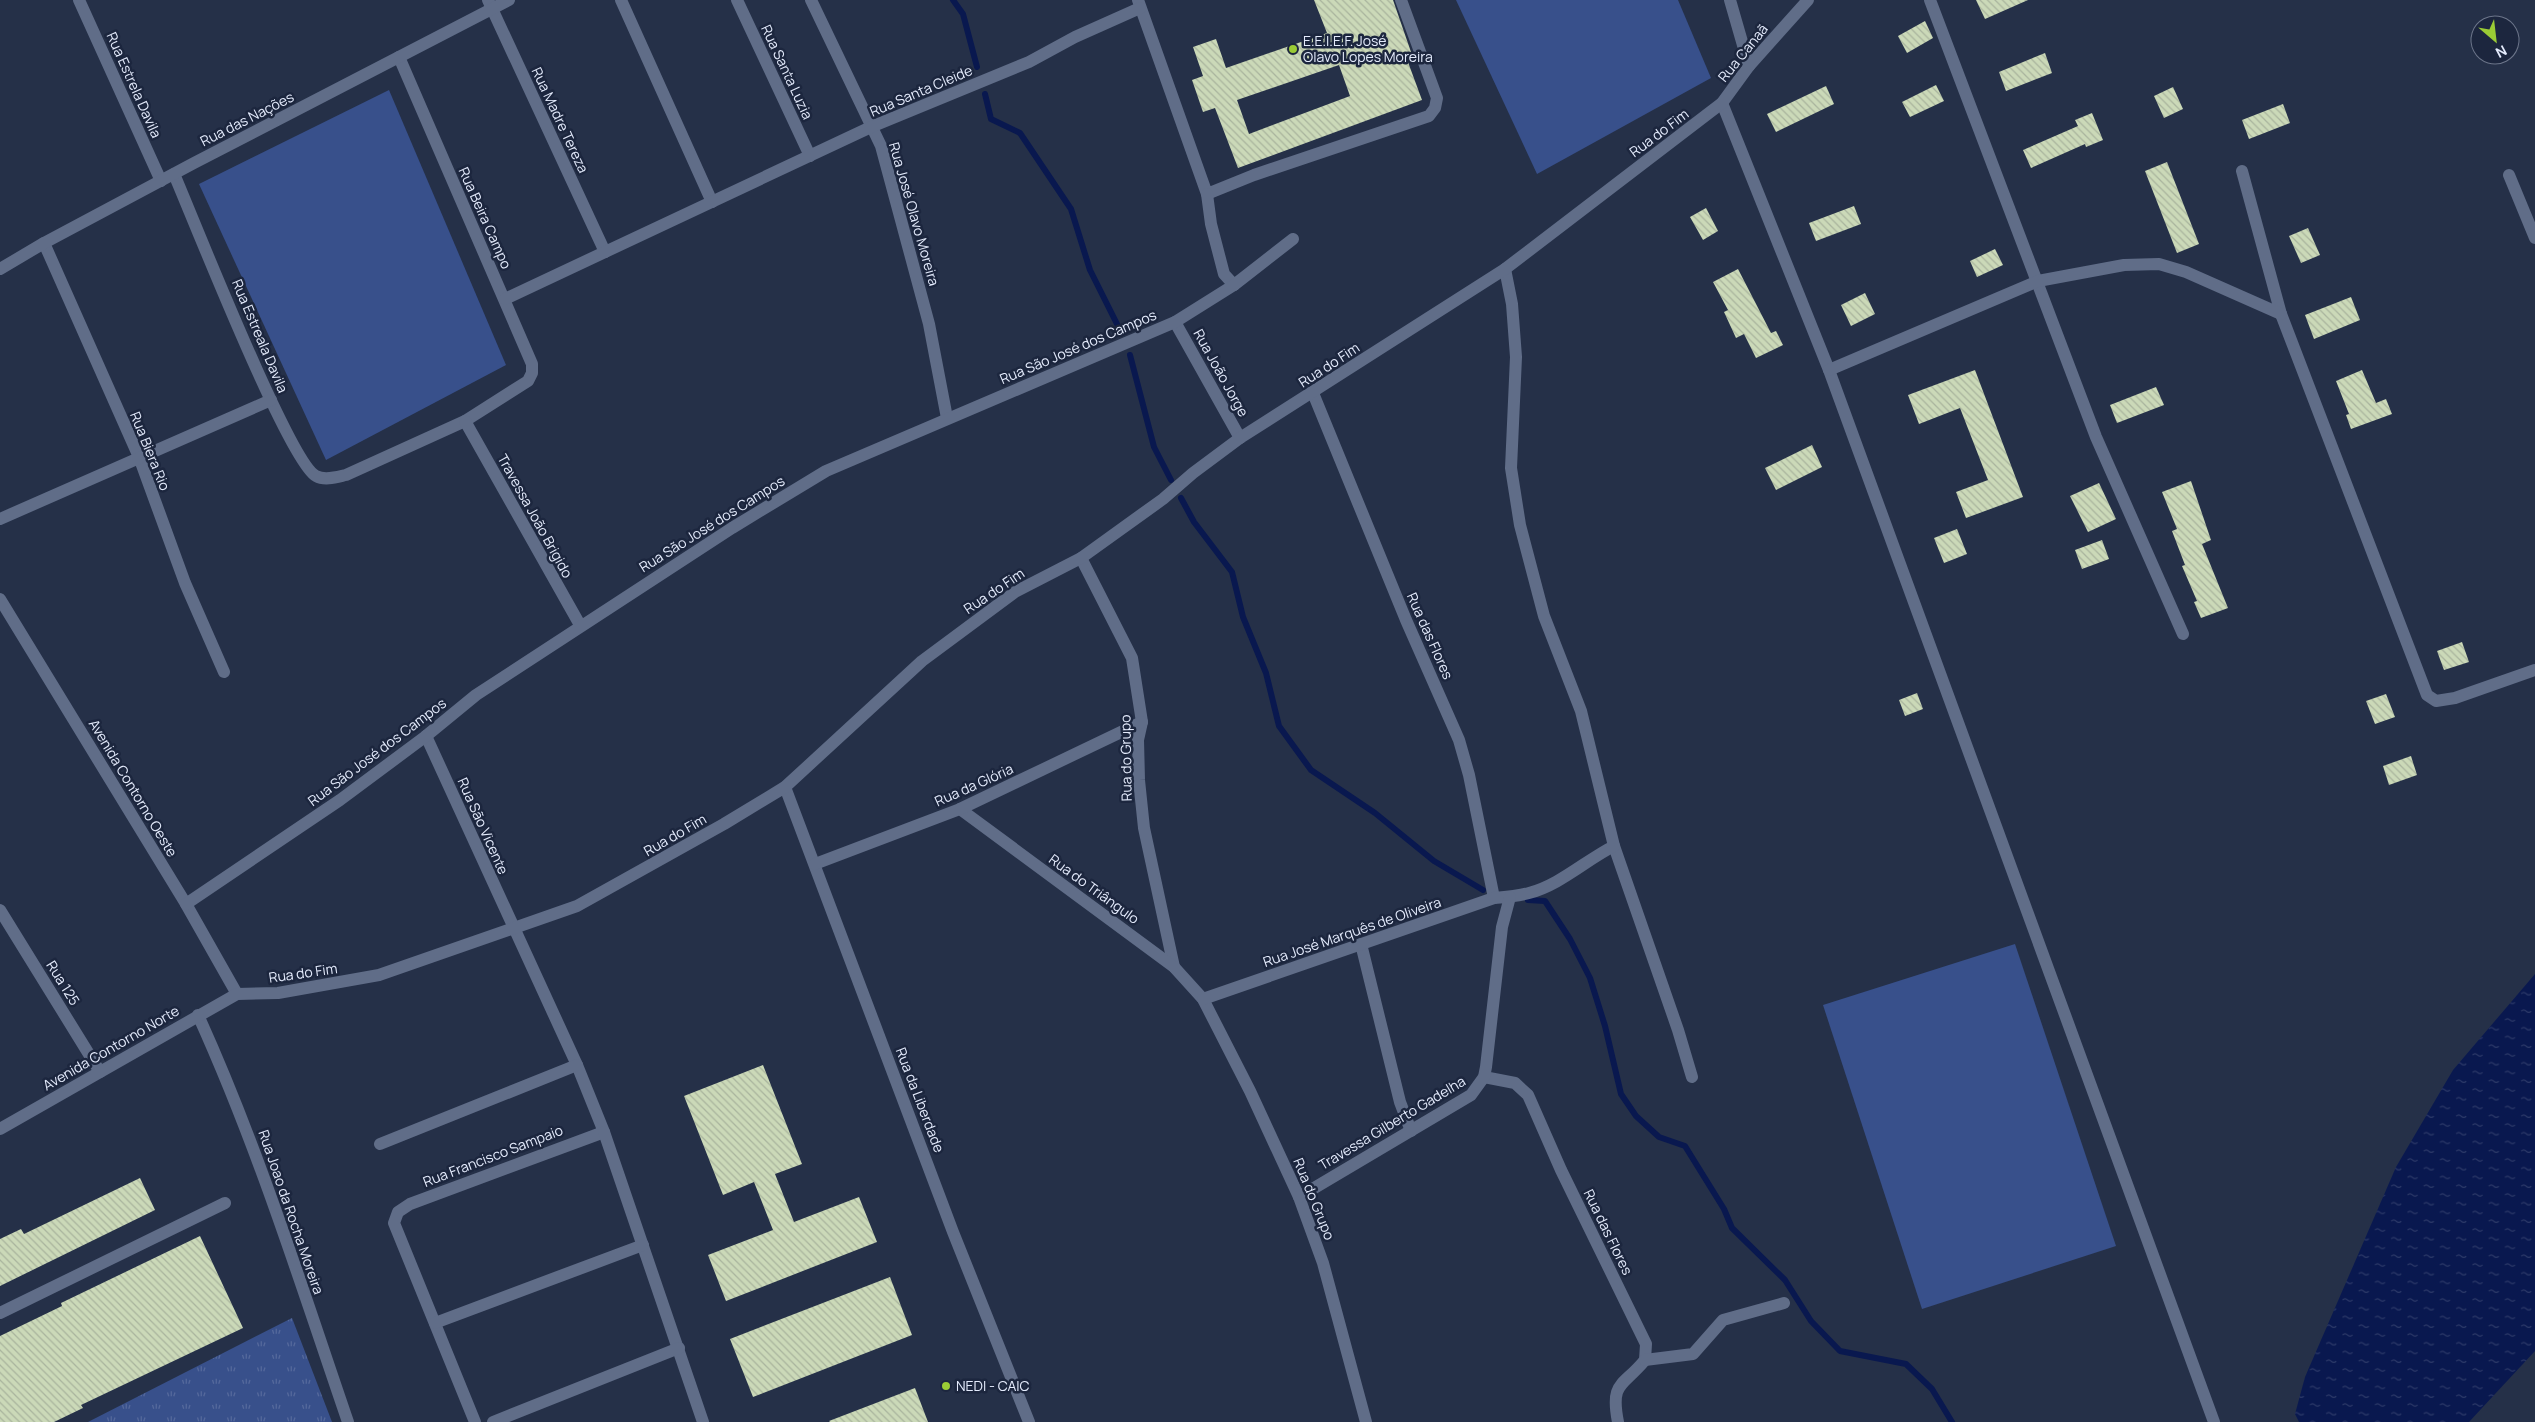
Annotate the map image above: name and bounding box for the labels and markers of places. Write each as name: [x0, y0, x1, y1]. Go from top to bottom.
place label: E.E.I.E.F. José Olavo Lopes Moreira: [1303, 31, 1433, 66]
marker: E.E.I.E.F. José Olavo Lopes Moreira: [1287, 43, 1299, 55]
place label: NEDI - CAIC: [956, 1376, 1030, 1395]
marker: NEDI - CAIC: [940, 1380, 952, 1392]

